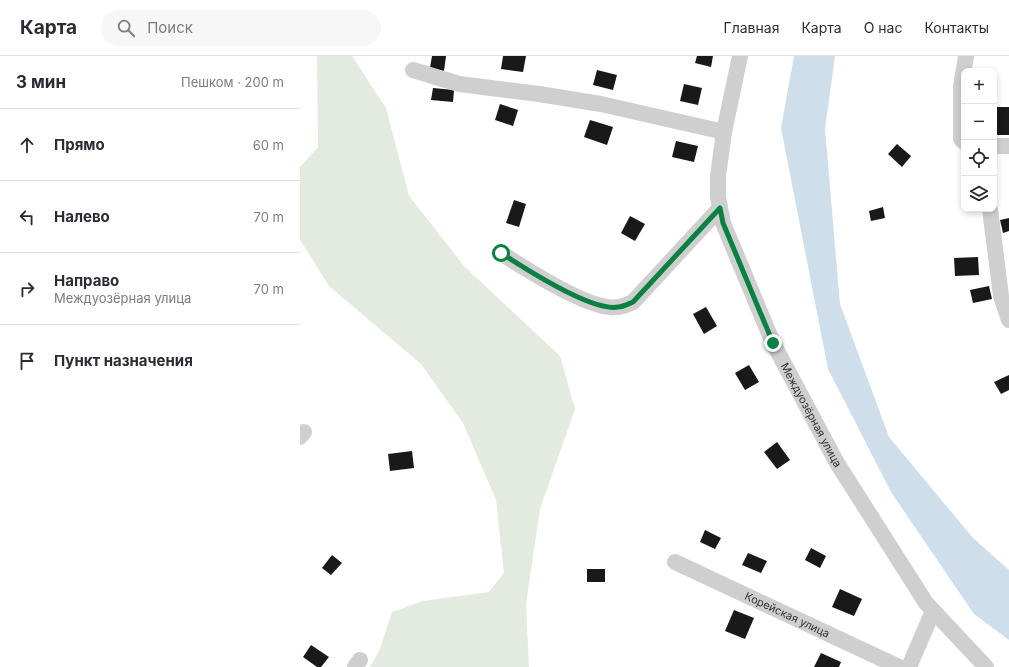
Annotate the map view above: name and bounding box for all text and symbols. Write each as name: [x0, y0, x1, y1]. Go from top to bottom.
search box: [101, 10, 381, 46]
text: Карта: [20, 16, 77, 39]
icon: search: [115, 17, 137, 39]
text: Поиск: [147, 18, 193, 37]
text: Главная: [724, 19, 779, 36]
text: Карта: [801, 19, 842, 36]
text: О нас: [864, 19, 902, 36]
text: Контакты: [924, 19, 989, 36]
map controls: [961, 68, 997, 212]
button: +: [961, 68, 997, 104]
text: 3 мин: [16, 72, 66, 92]
text: Пешком · 200 m: [181, 74, 284, 90]
button: −: [961, 104, 997, 140]
icon: ahead: [16, 134, 38, 156]
text: Прямо: [54, 135, 105, 154]
text: 60 m: [253, 137, 284, 153]
button: locate: [961, 140, 997, 176]
button: layers: [961, 176, 997, 212]
icon: left: [16, 206, 38, 228]
text: Налево: [54, 207, 110, 226]
text: 70 m: [254, 209, 284, 225]
route start: [492, 244, 510, 262]
text: Направо: [54, 271, 119, 290]
icon: right: [16, 278, 38, 300]
text: 70 m: [254, 281, 284, 297]
text: Междуозёрная улица: [54, 290, 191, 306]
route end: [764, 334, 782, 352]
icon: arrive: [16, 350, 38, 372]
text: Пункт назначения: [54, 351, 193, 370]
street label: Междуозёрная улица: [778, 360, 845, 470]
street label: Корейская улица: [743, 589, 832, 641]

